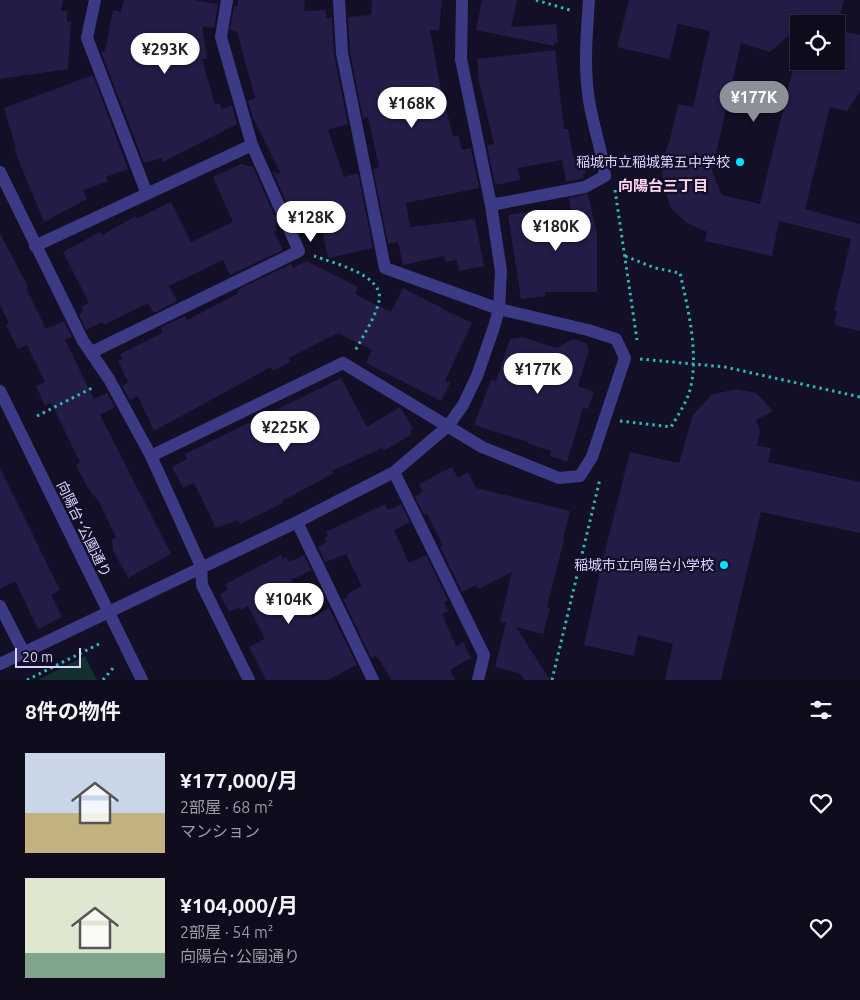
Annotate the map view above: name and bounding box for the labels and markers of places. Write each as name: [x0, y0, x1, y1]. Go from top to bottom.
pin: ¥293K: [130, 32, 200, 75]
pin: ¥177K: [719, 80, 789, 123]
pin: ¥168K: [377, 86, 447, 129]
place label: 稲城市立稲城第五中学校: [576, 154, 730, 170]
marker: 稲城市立稲城第五中学校: [734, 156, 746, 168]
pin: ¥128K: [276, 200, 346, 243]
pin: ¥180K: [521, 210, 591, 252]
pin: ¥177K: [503, 352, 573, 395]
pin: ¥225K: [250, 410, 320, 453]
place label: 稲城市立向陽台小学校: [574, 557, 714, 573]
marker: 稲城市立向陽台小学校: [718, 559, 730, 571]
pin: ¥104K: [254, 582, 324, 625]

